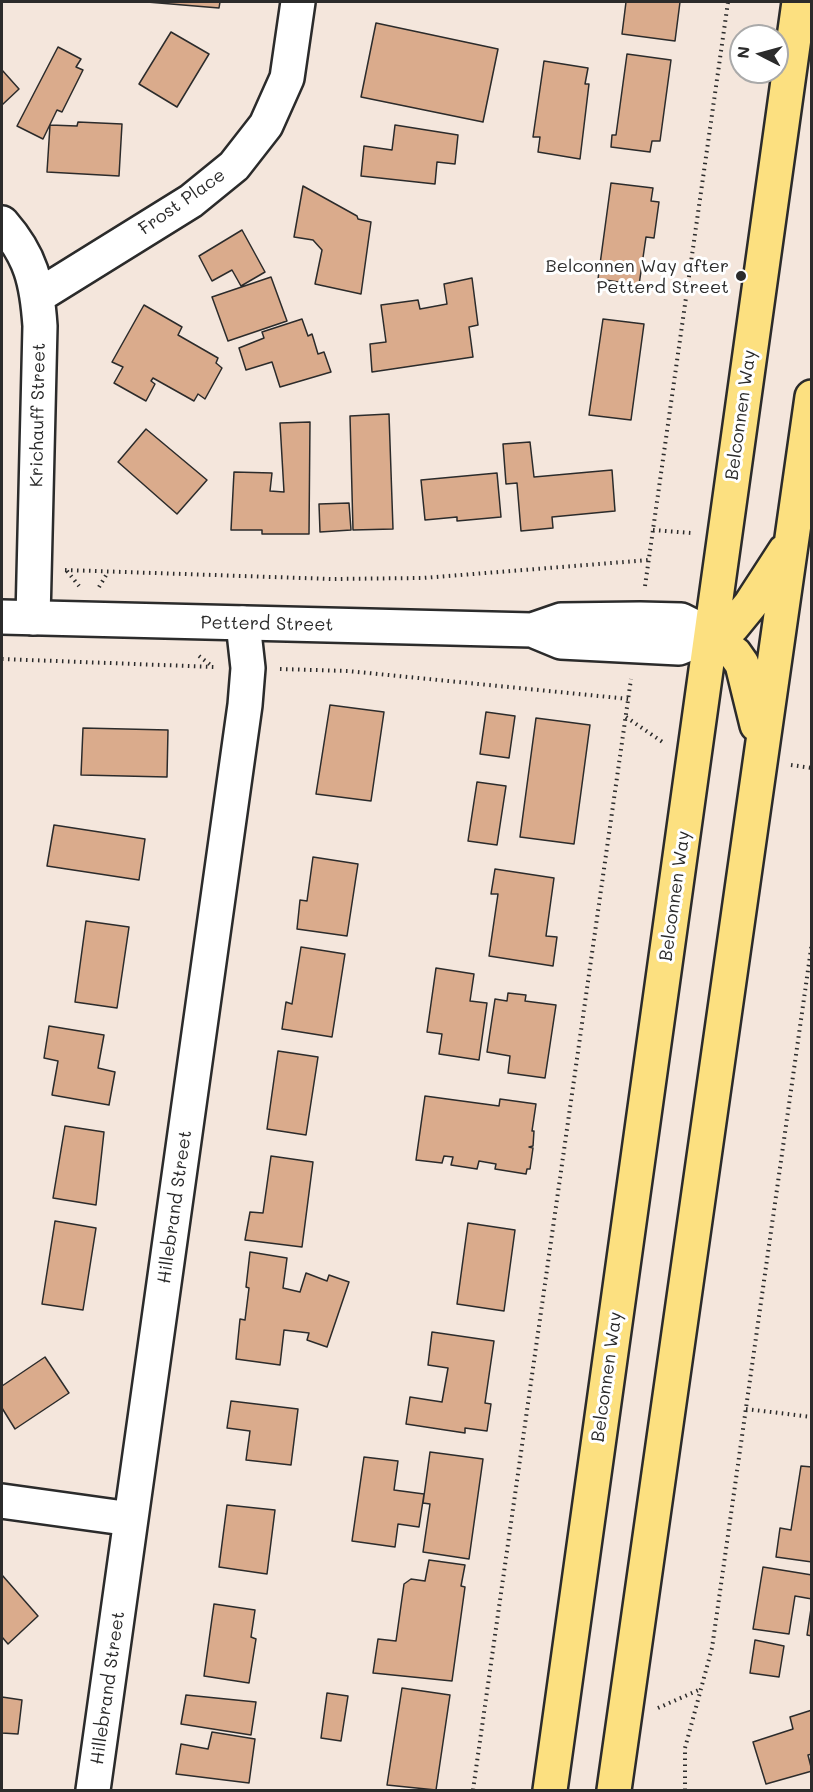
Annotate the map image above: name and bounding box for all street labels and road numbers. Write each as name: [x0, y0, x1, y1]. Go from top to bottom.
street label: Frost Place: [135, 164, 229, 240]
street label: Krichauff Street: [26, 343, 50, 487]
street label: Belconnen Way: [721, 348, 761, 482]
street label: Petterd Street: [201, 612, 333, 636]
street label: Belconnen Way: [655, 829, 695, 963]
street label: Hillebrand Street: [154, 1129, 196, 1285]
street label: Belconnen Way: [587, 1310, 627, 1444]
street label: Hillebrand Street: [87, 1610, 129, 1766]

